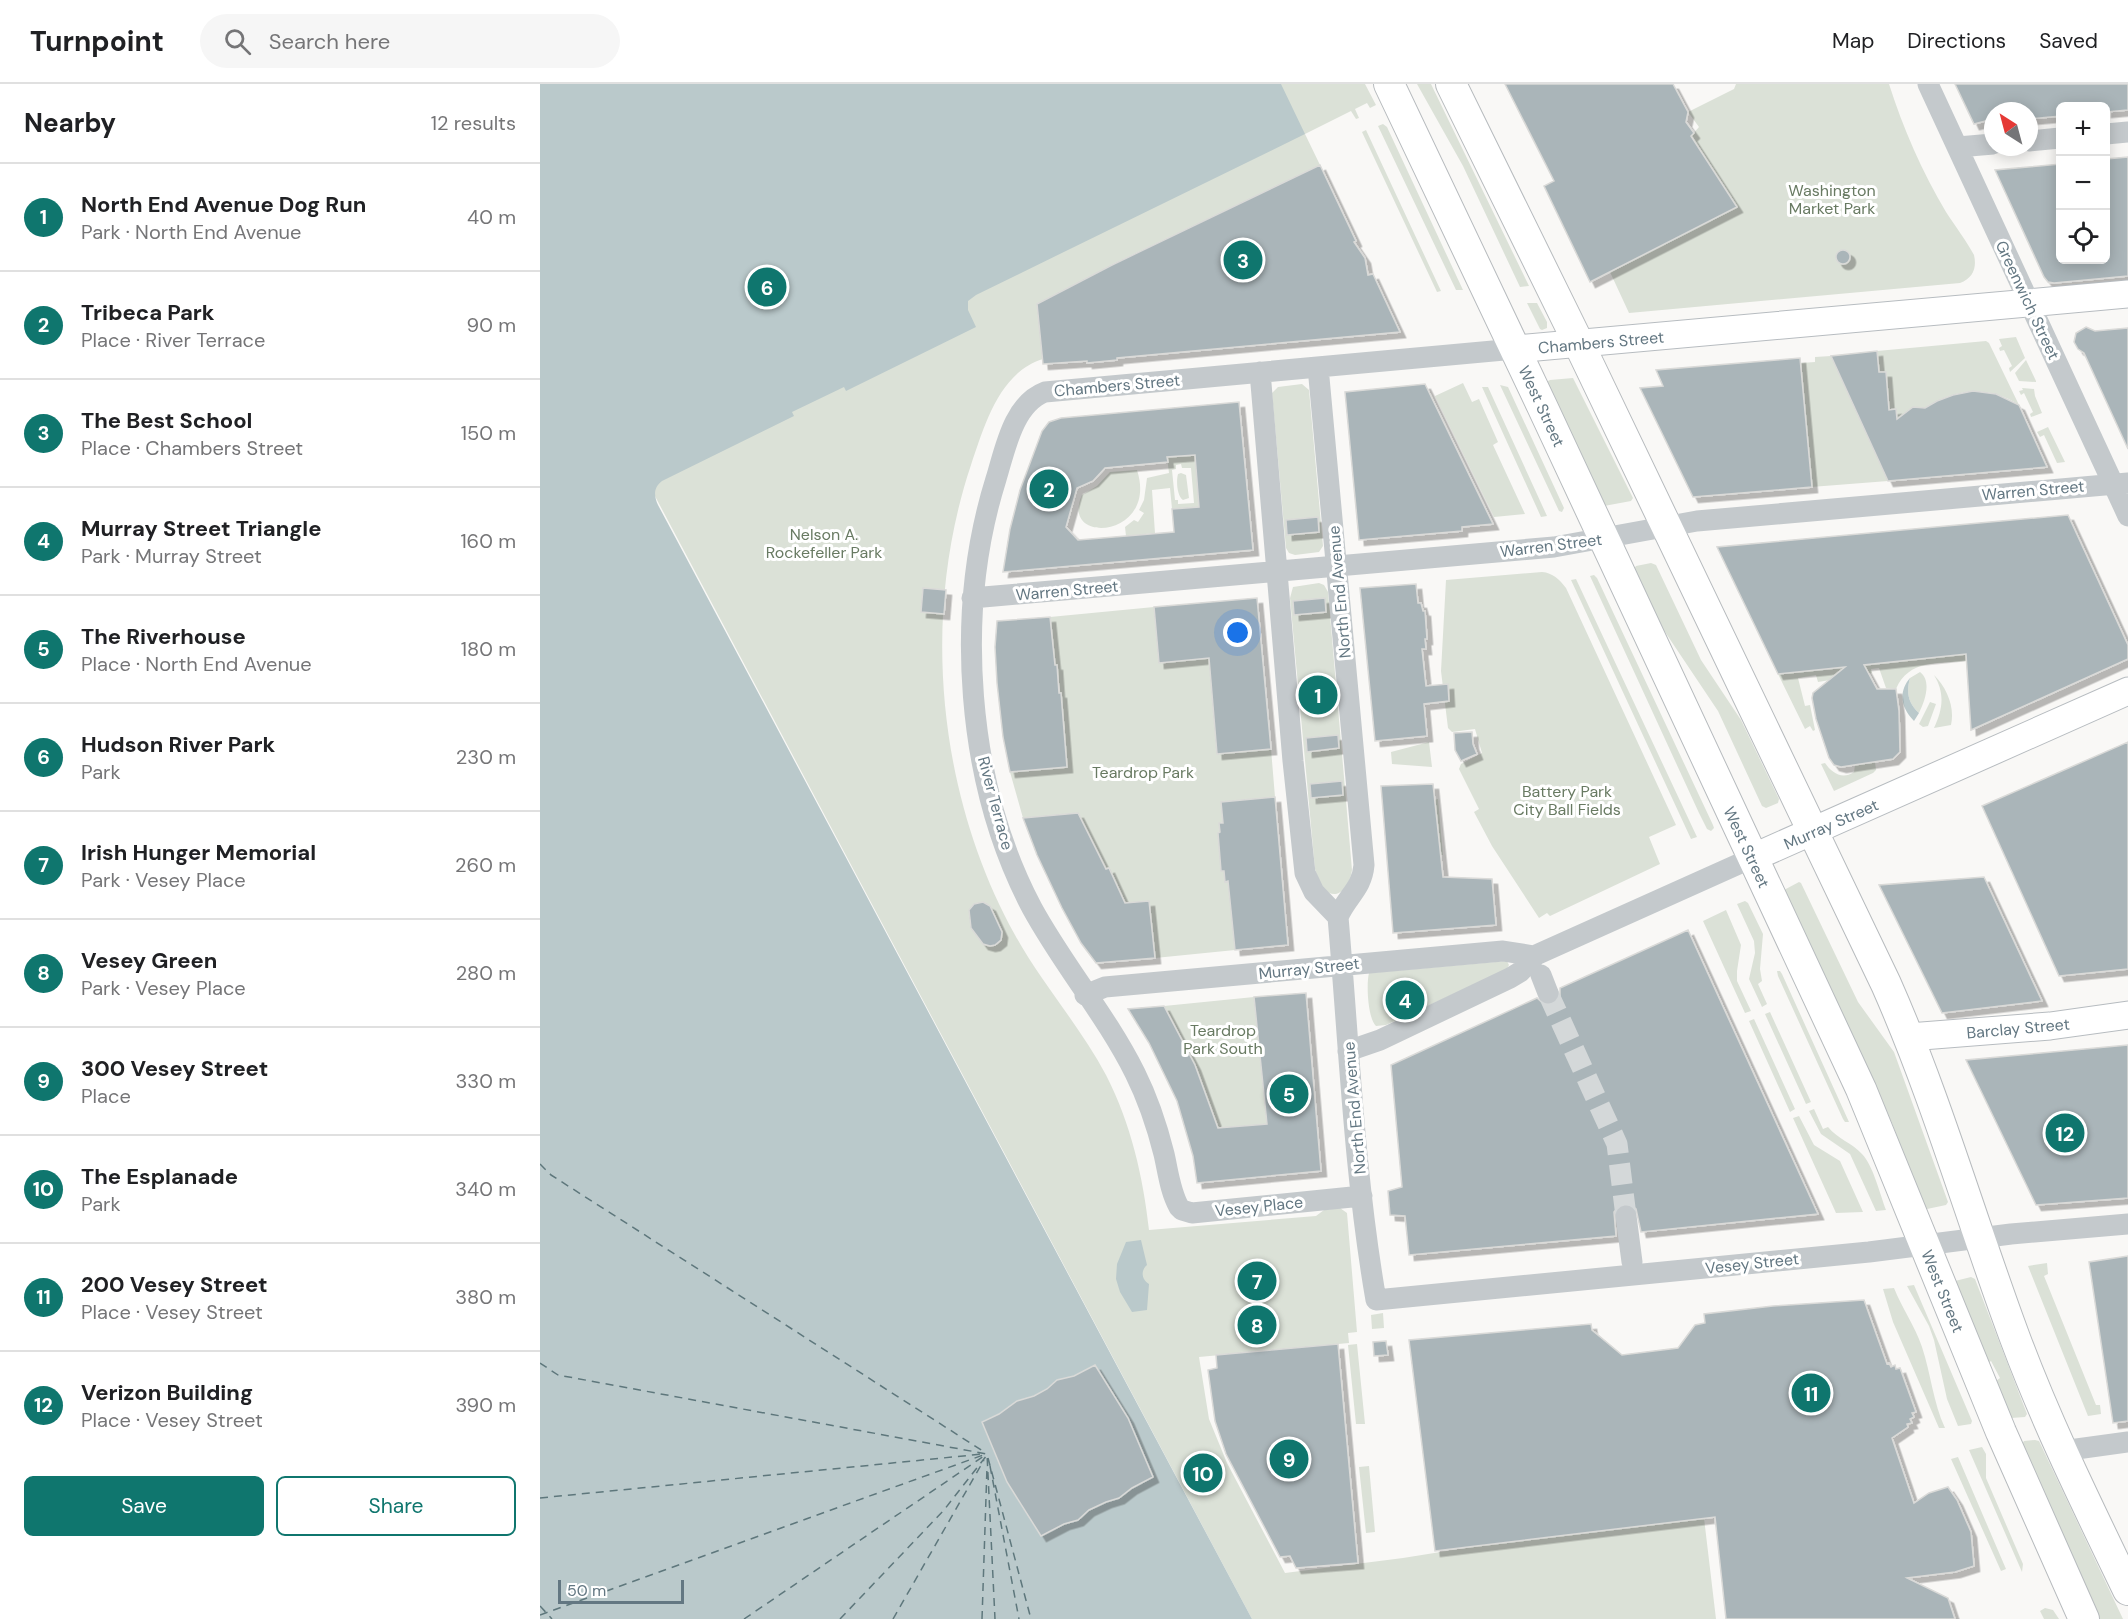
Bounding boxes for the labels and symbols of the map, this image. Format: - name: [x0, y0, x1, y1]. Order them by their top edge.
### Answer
- north arrow: [1984, 102, 2038, 156]
- park label: Washington Market Park: [1788, 180, 1876, 219]
- street label: Greenwich Street: [1991, 237, 2064, 363]
- pin: 3: [1224, 238, 1262, 282]
- pin: 6: [748, 264, 786, 310]
- street label: Chambers Street: [1537, 327, 1665, 358]
- street label: West Street: [1514, 362, 1570, 450]
- street label: Chambers Street: [1053, 370, 1181, 401]
- pin: 2: [1030, 466, 1068, 512]
- street label: Warren Street: [1981, 476, 2085, 505]
- park label: Nelson A. Rockefeller Park: [766, 524, 882, 563]
- street label: North End Avenue: [1323, 525, 1356, 659]
- street label: Warren Street: [1499, 529, 1603, 562]
- street label: Warren Street: [1015, 576, 1119, 605]
- your location: [1223, 618, 1252, 647]
- pin: 1: [1298, 672, 1338, 718]
- street label: River Terrace: [973, 754, 1018, 852]
- park label: Teardrop Park: [1092, 762, 1194, 783]
- park label: Battery Park City Ball Fields: [1513, 781, 1621, 820]
- street label: Murray Street: [1781, 794, 1882, 855]
- street label: West Street: [1719, 803, 1775, 891]
- street label: Murray Street: [1258, 953, 1361, 984]
- pin: 4: [1386, 978, 1424, 1022]
- street label: Barclay Street: [1965, 1014, 2071, 1043]
- park label: Teardrop Park South: [1183, 1020, 1263, 1059]
- street label: North End Avenue: [1338, 1041, 1371, 1175]
- pin: 5: [1270, 1072, 1308, 1116]
- pin: 12: [2046, 1110, 2084, 1156]
- street label: Vesey Place: [1214, 1191, 1304, 1222]
- street label: West Street: [1916, 1247, 1969, 1336]
- street label: Vesey Street: [1704, 1248, 1800, 1279]
- pin: 7: [1238, 1258, 1276, 1304]
- pin: 8: [1238, 1302, 1276, 1348]
- pin: 11: [1792, 1370, 1830, 1416]
- pin: 9: [1270, 1436, 1308, 1482]
- pin: 10: [1184, 1450, 1222, 1496]
- scale bar: [558, 1577, 684, 1604]

